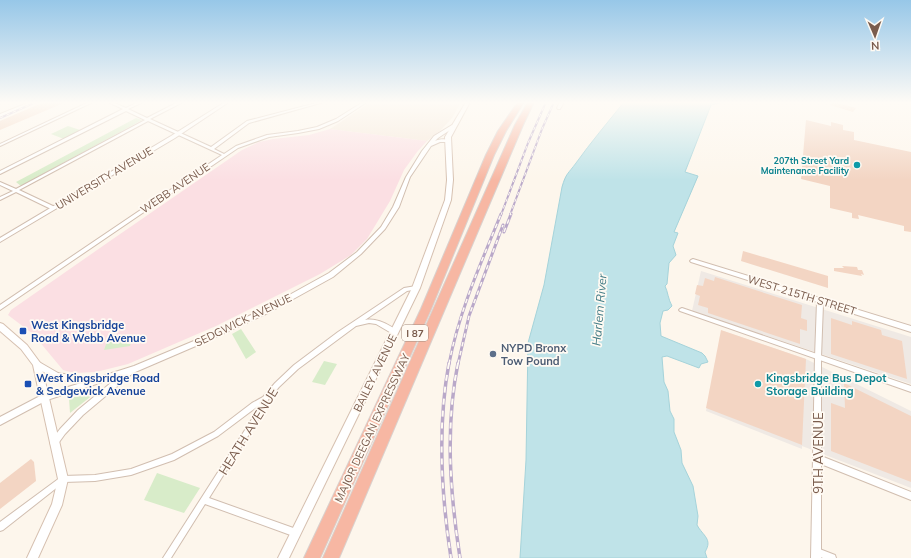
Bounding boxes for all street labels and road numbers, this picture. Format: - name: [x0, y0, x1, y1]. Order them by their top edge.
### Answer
- street label: UNIVERSITY AVENUE: [53, 143, 155, 213]
- street label: WEBB AVENUE: [138, 160, 212, 216]
- street label: WEST 215TH STREET: [746, 272, 858, 318]
- street label: SEDGWICK AVENUE: [192, 290, 294, 350]
- road number: I 87: [402, 325, 428, 341]
- street label: BAILEY AVENUE: [350, 332, 400, 414]
- street label: MAJOR DEEGAN EXPRESSWAY: [331, 351, 413, 505]
- street label: HEATH AVENUE: [215, 385, 281, 477]
- street label: 9TH AVENUE: [810, 412, 826, 494]

